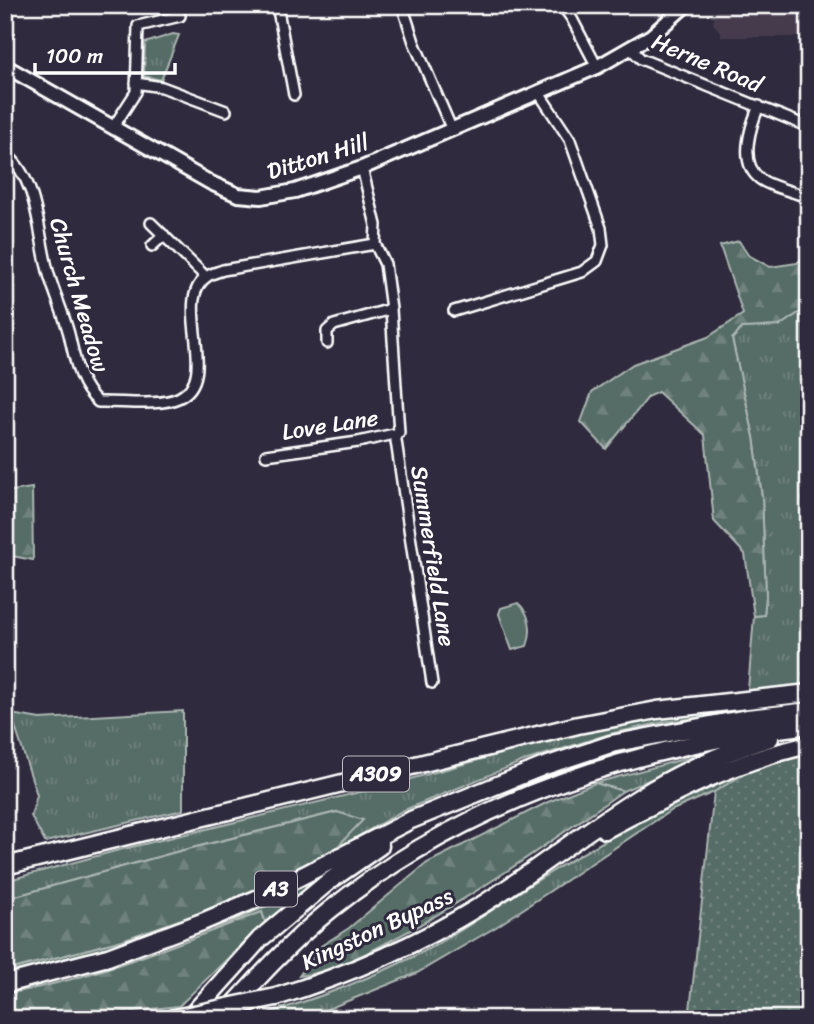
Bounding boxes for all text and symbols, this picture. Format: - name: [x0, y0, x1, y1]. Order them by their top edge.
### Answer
- street label: Herne Road: [645, 21, 770, 105]
- scale bar: [35, 32, 175, 76]
- text: 100 m: [46, 37, 103, 75]
- street label: Ditton Hill: [262, 122, 375, 192]
- street label: Church Meadow: [37, 213, 121, 377]
- street label: Love Lane: [279, 397, 381, 453]
- street label: Summerfield Lane: [398, 463, 468, 650]
- road number: A309: [343, 756, 409, 792]
- road number: A3: [255, 872, 297, 906]
- street label: Kingston Bypass: [294, 876, 460, 982]

